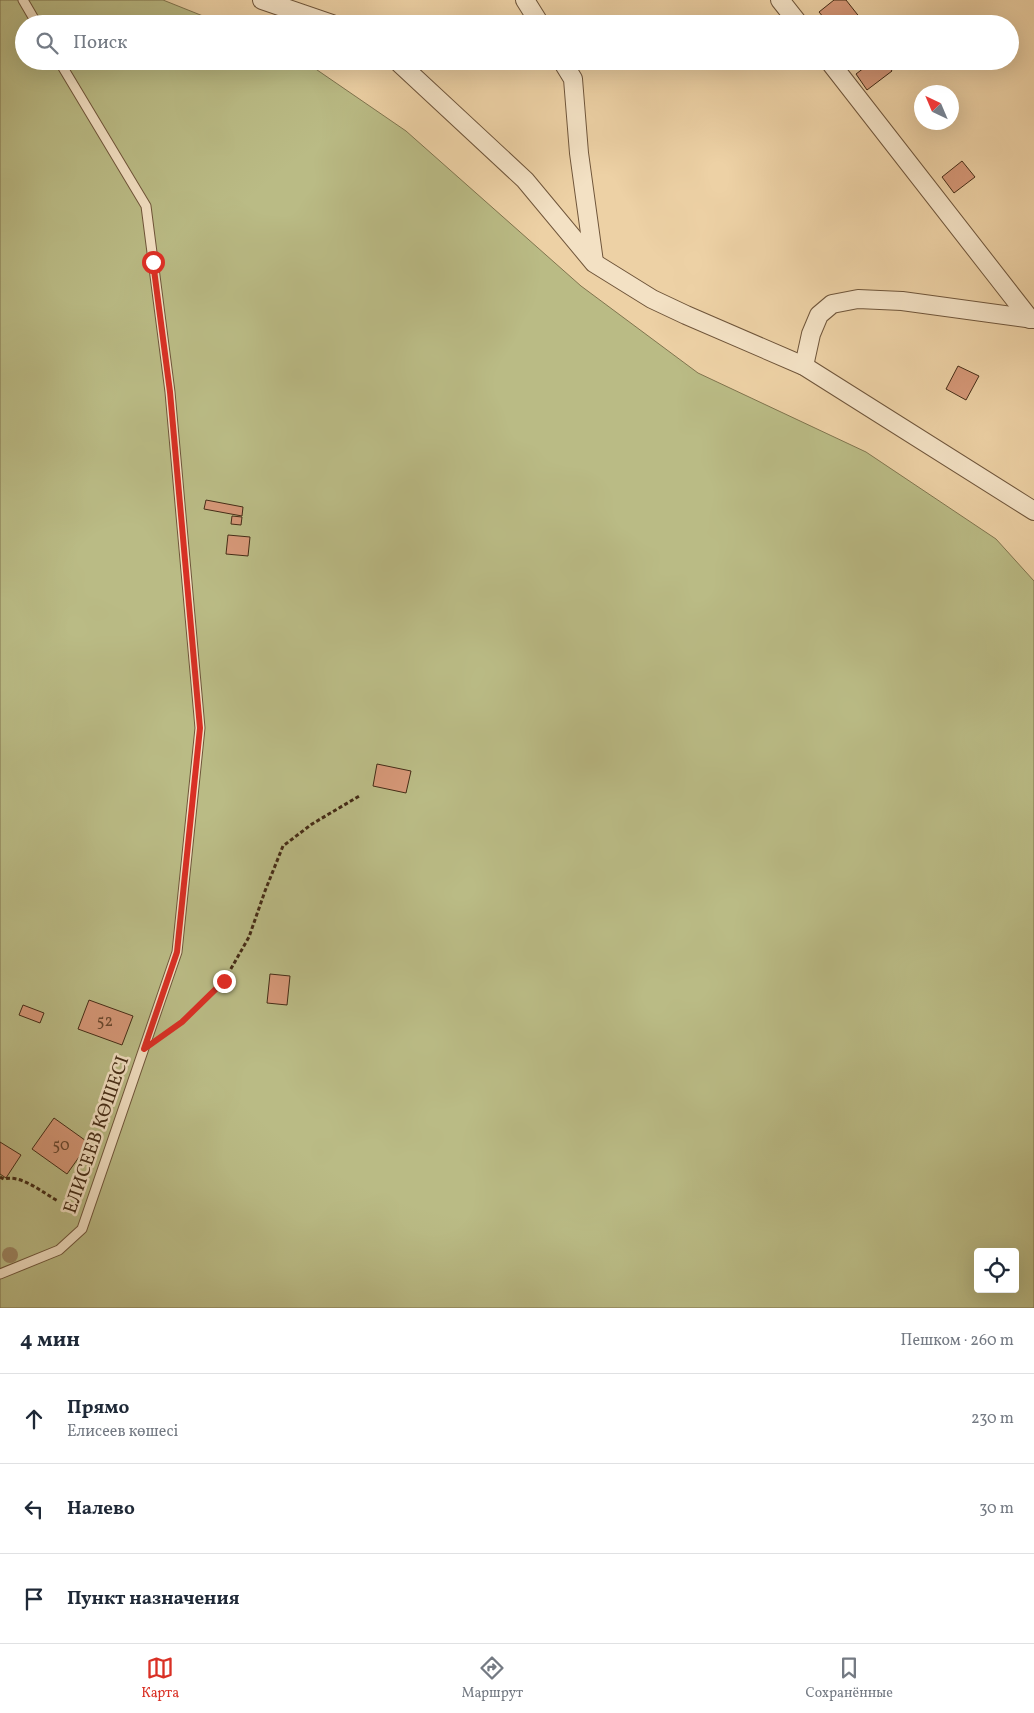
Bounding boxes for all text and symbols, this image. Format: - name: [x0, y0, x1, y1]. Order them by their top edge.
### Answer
- search box: [15, 15, 1019, 70]
- icon: search: [33, 29, 61, 57]
- text: Поиск: [73, 30, 127, 56]
- north arrow: [914, 85, 959, 130]
- route start: [142, 251, 165, 274]
- route end: [213, 970, 236, 993]
- house number: 52: [97, 1011, 113, 1033]
- street label: ЕЛИСЕЕВ КӨШЕСІ: [58, 1053, 136, 1217]
- house number: 50: [53, 1135, 70, 1157]
- map controls: [974, 1248, 1019, 1293]
- button: locate: [974, 1248, 1019, 1293]
- text: 4 мин: [20, 1326, 80, 1355]
- text: Пешком · 260 m: [901, 1330, 1014, 1352]
- text: Прямо: [67, 1395, 129, 1421]
- icon: ahead: [20, 1405, 48, 1433]
- text: 230 m: [971, 1408, 1014, 1430]
- text: Елисеев көшесі: [67, 1421, 178, 1443]
- icon: left: [20, 1495, 48, 1523]
- text: Налево: [67, 1496, 135, 1522]
- text: 30 m: [979, 1498, 1014, 1520]
- icon: arrive: [20, 1585, 48, 1613]
- text: Пункт назначения: [67, 1586, 240, 1612]
- tab: Карта: [141, 1654, 179, 1703]
- tab: Маршрут: [461, 1654, 523, 1703]
- tab: Сохранённые: [805, 1654, 893, 1703]

